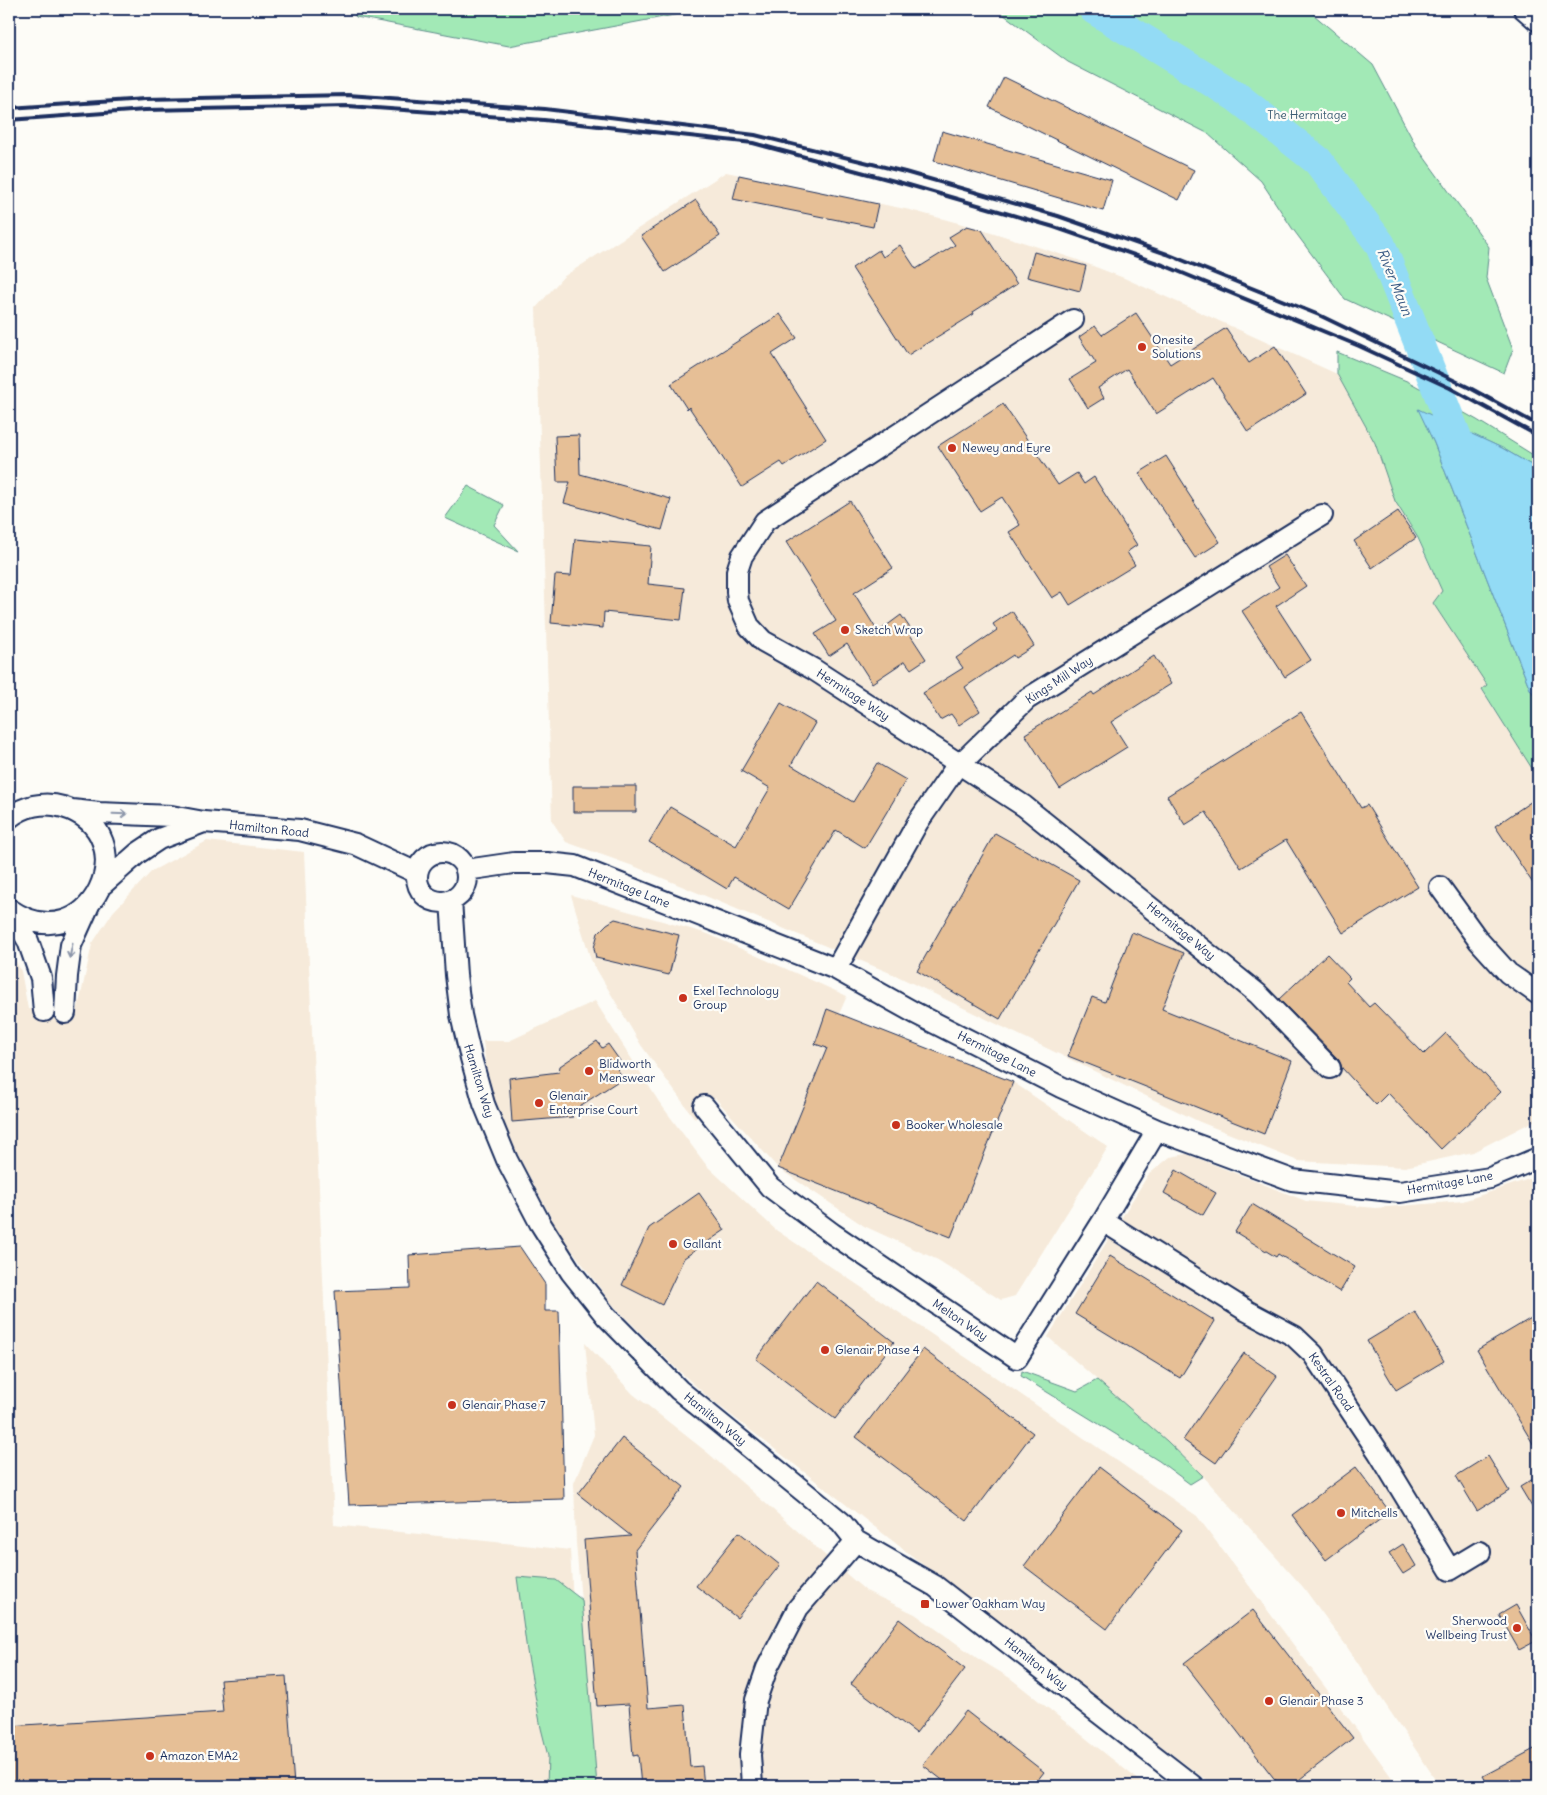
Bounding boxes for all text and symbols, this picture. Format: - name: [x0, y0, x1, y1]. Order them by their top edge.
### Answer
- park label: The Hermitage: [1267, 107, 1347, 122]
- water label: River Maun: [1373, 246, 1417, 319]
- place label: Onesite Solutions: [1152, 332, 1201, 361]
- marker: Onesite Solutions: [1136, 341, 1148, 353]
- place label: Newey and Eyre: [962, 440, 1051, 455]
- marker: Newey and Eyre: [946, 442, 958, 454]
- place label: Sketch Wrap: [855, 622, 923, 637]
- marker: Sketch Wrap: [839, 624, 851, 636]
- street label: Kings Mill Way: [1022, 652, 1095, 707]
- street label: Hermitage Way: [814, 665, 893, 724]
- one-way arrow: [112, 809, 128, 818]
- street label: Hamilton Road: [228, 817, 310, 840]
- street label: Hermitage Lane: [586, 864, 672, 911]
- street label: Hermitage Way: [1144, 898, 1219, 963]
- one-way arrow: [66, 942, 75, 958]
- place label: Exel Technology Group: [693, 983, 779, 1012]
- marker: Exel Technology Group: [677, 992, 689, 1004]
- street label: Hermitage Lane: [955, 1027, 1039, 1080]
- street label: Hamilton Way: [461, 1042, 498, 1119]
- place label: Blidworth Menswear: [599, 1056, 655, 1085]
- marker: Blidworth Menswear: [583, 1065, 595, 1077]
- place label: Glenair Enterprise Court: [549, 1088, 638, 1117]
- marker: Glenair Enterprise Court: [533, 1097, 545, 1109]
- place label: Booker Wholesale: [906, 1117, 1003, 1132]
- marker: Booker Wholesale: [890, 1119, 902, 1131]
- street label: Hermitage Lane: [1406, 1168, 1494, 1197]
- place label: Gallant: [683, 1236, 722, 1251]
- marker: Gallant: [667, 1238, 679, 1250]
- street label: Melton Way: [930, 1296, 991, 1344]
- place label: Glenair Phase 4: [835, 1342, 920, 1357]
- marker: Glenair Phase 4: [819, 1344, 831, 1356]
- street label: Kestral Road: [1306, 1349, 1357, 1414]
- street label: Hamilton Way: [681, 1389, 750, 1448]
- place label: Glenair Phase 7: [462, 1397, 546, 1412]
- marker: Glenair Phase 7: [446, 1399, 458, 1411]
- place label: Mitchells: [1351, 1505, 1398, 1520]
- marker: Mitchells: [1335, 1507, 1347, 1519]
- place label: Lower Oakham Way: [935, 1596, 1045, 1611]
- marker: Lower Oakham Way: [919, 1598, 931, 1610]
- place label: Sherwood Wellbeing Trust: [1426, 1613, 1507, 1642]
- marker: Sherwood Wellbeing Trust: [1511, 1622, 1523, 1634]
- street label: Hamilton Way: [1002, 1634, 1071, 1693]
- place label: Glenair Phase 3: [1279, 1693, 1364, 1708]
- marker: Glenair Phase 3: [1263, 1695, 1275, 1707]
- place label: Amazon EMA2: [160, 1748, 239, 1763]
- marker: Amazon EMA2: [144, 1750, 156, 1762]

